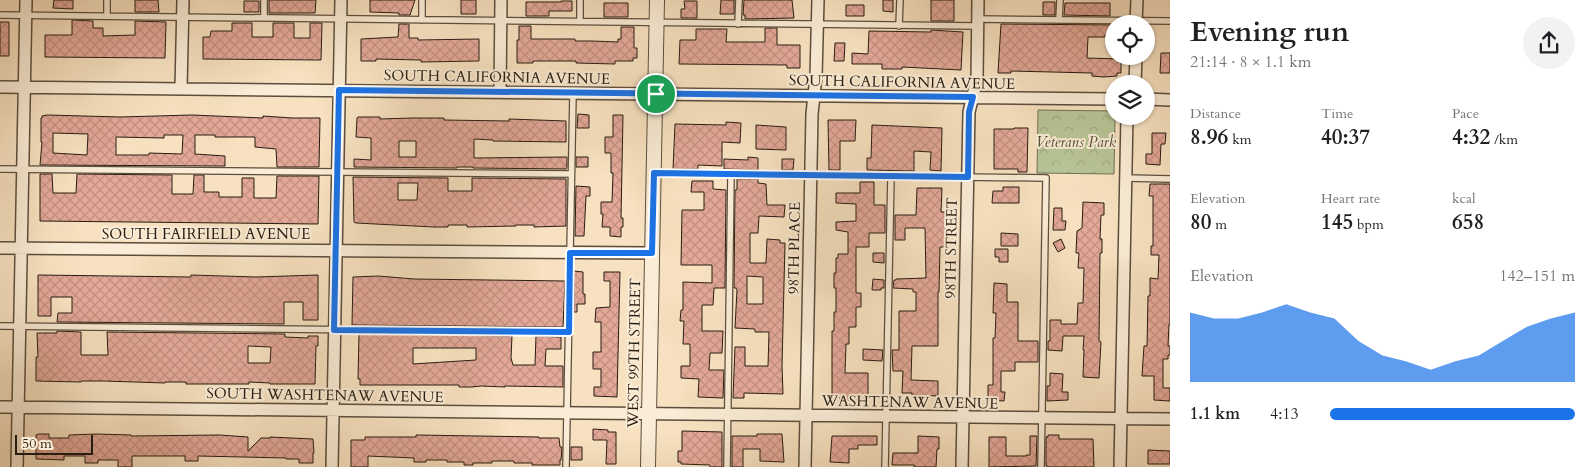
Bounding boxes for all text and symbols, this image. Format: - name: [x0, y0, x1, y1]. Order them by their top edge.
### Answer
- text: Evening run: [1190, 13, 1349, 51]
- map controls: [1105, 15, 1155, 125]
- button: locate: [1105, 15, 1155, 65]
- button: share: [1523, 17, 1575, 69]
- text: 21:14 · 8 × 1.1 km: [1190, 51, 1311, 73]
- street label: SOUTH CALIFORNIA AVENUE: [384, 65, 610, 89]
- street label: SOUTH CALIFORNIA AVENUE: [789, 70, 1015, 94]
- pin: [635, 73, 677, 115]
- button: layers: [1105, 75, 1155, 125]
- icon: arrive: [642, 80, 670, 108]
- text: Distance: [1190, 104, 1241, 123]
- text: Time: [1321, 104, 1353, 123]
- text: Pace: [1452, 104, 1479, 123]
- text: 8.96: [1190, 123, 1228, 152]
- text: 40:37: [1321, 123, 1370, 152]
- text: 4:32: [1452, 123, 1490, 152]
- text: km: [1228, 130, 1251, 149]
- text: /km: [1490, 130, 1518, 149]
- park label: Veterans Park: [1036, 132, 1117, 152]
- text: Elevation: [1190, 189, 1246, 208]
- text: Heart rate: [1321, 189, 1380, 208]
- text: kcal: [1452, 189, 1476, 208]
- street label: 98TH STREET: [940, 197, 962, 299]
- street label: 98TH PLACE: [783, 202, 805, 294]
- text: 80: [1190, 208, 1212, 237]
- text: 145: [1321, 208, 1353, 237]
- text: 658: [1452, 208, 1484, 237]
- text: m: [1212, 215, 1227, 234]
- text: bpm: [1353, 215, 1384, 234]
- street label: SOUTH FAIRFIELD AVENUE: [102, 224, 310, 244]
- text: Elevation: [1190, 265, 1254, 287]
- text: 142–151 m: [1499, 265, 1575, 287]
- street label: WEST 99TH STREET: [623, 278, 645, 429]
- street label: SOUTH WASHTENAW AVENUE: [206, 383, 444, 407]
- street label: WASHTENAW AVENUE: [820, 390, 999, 414]
- text: 1.1 km: [1190, 403, 1240, 425]
- text: 4:13: [1270, 403, 1299, 425]
- scale bar: [15, 432, 92, 455]
- text: 50 m: [22, 434, 52, 453]

